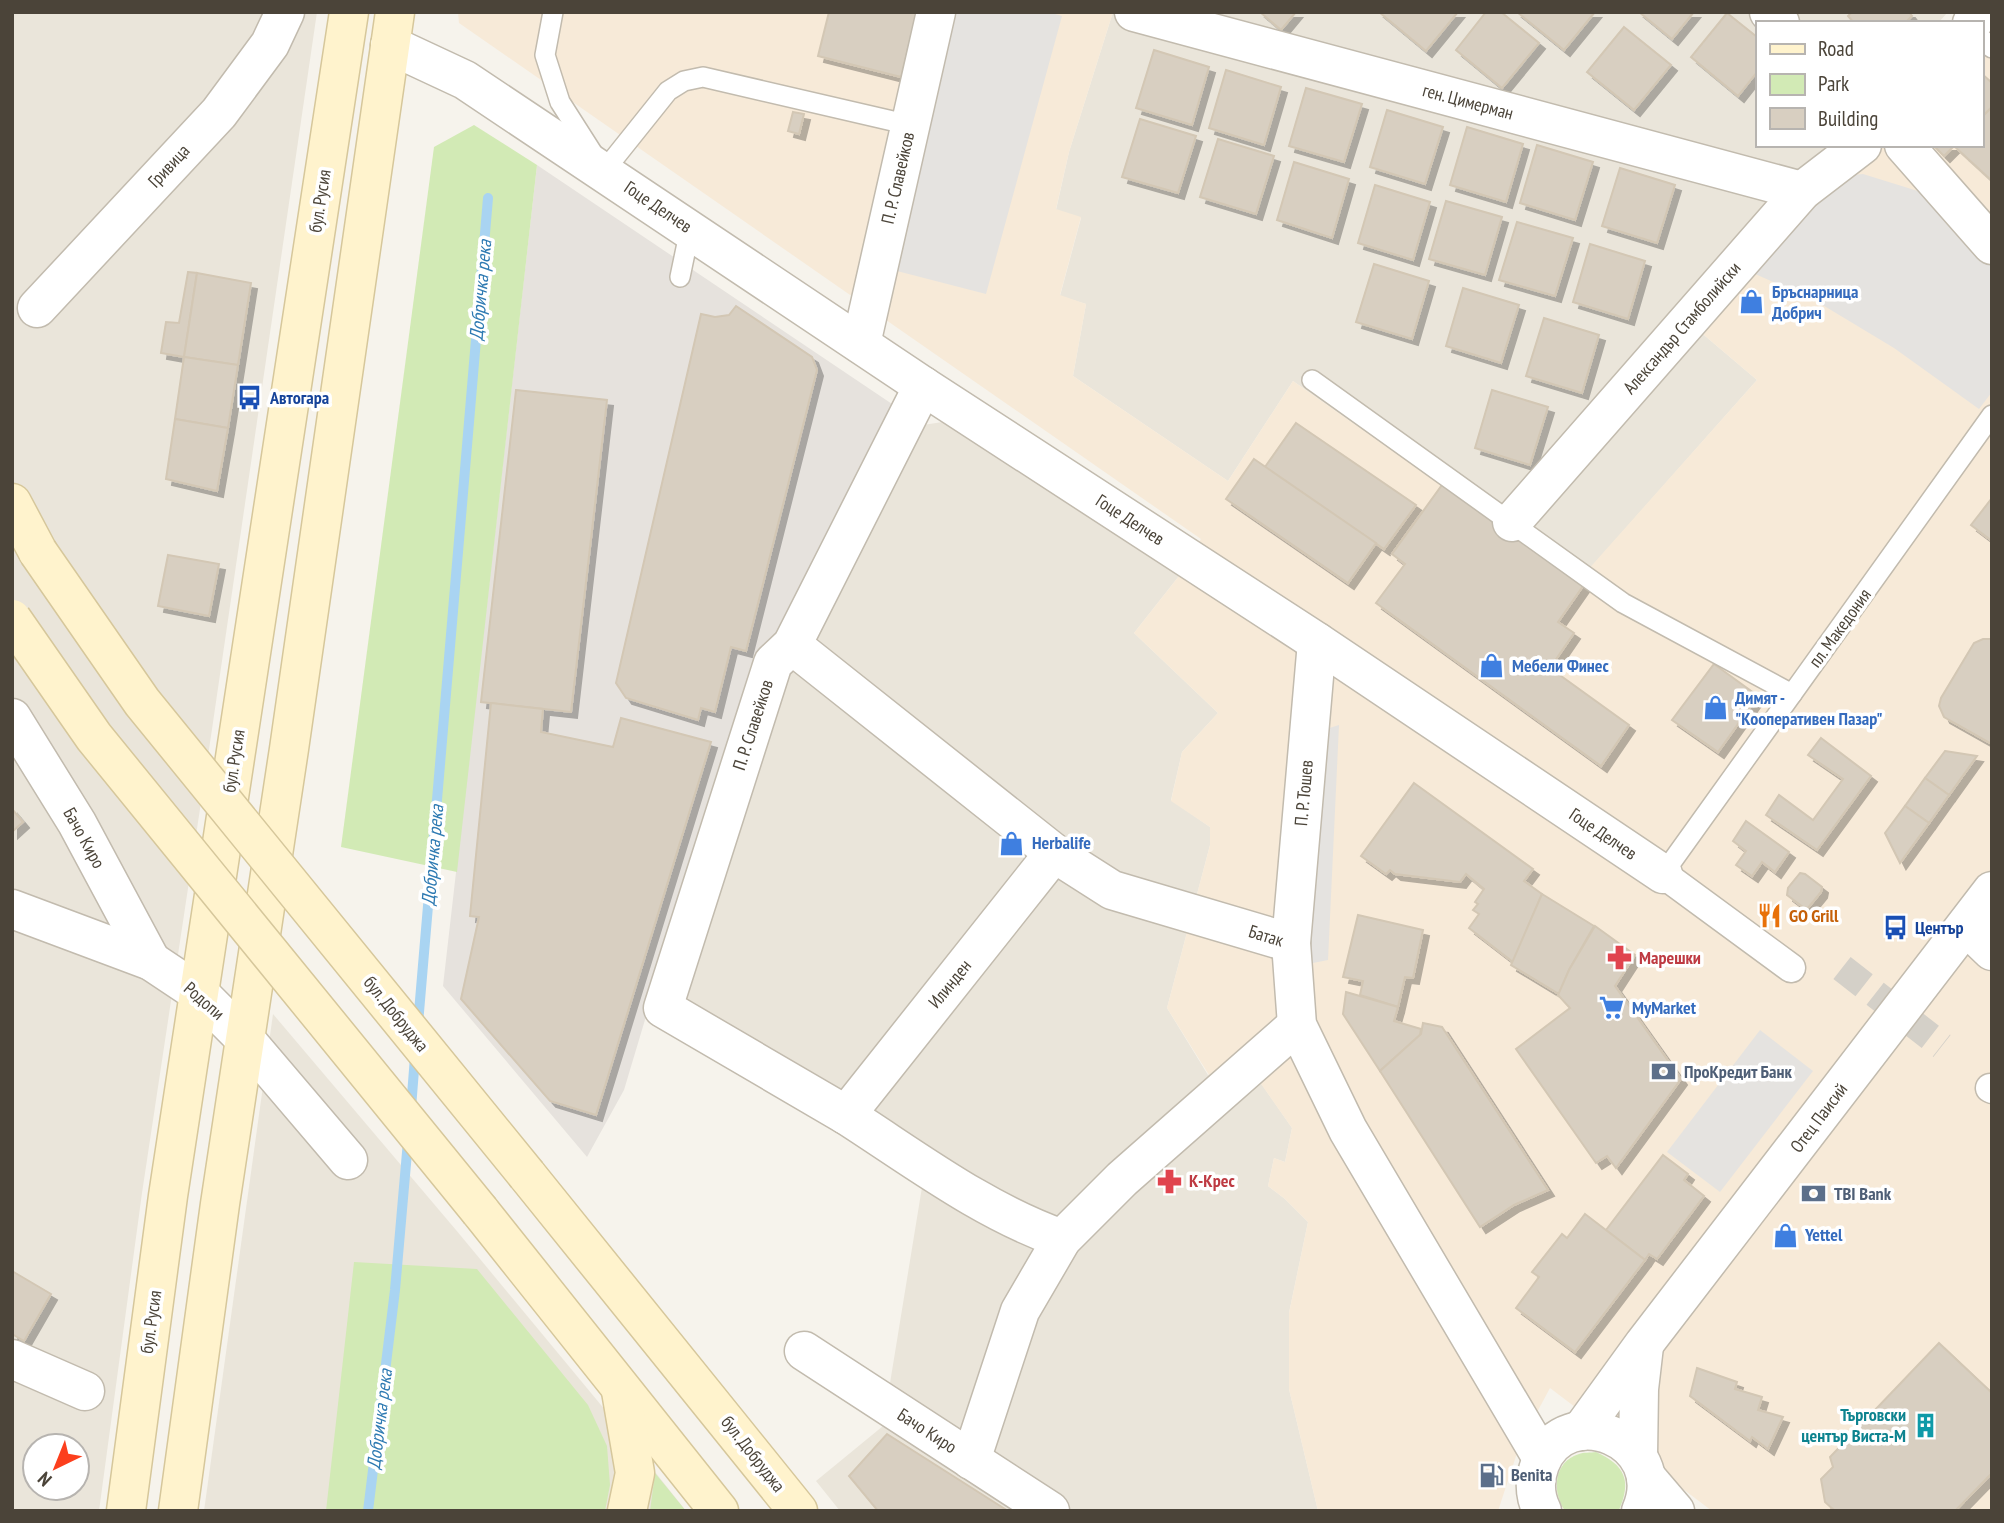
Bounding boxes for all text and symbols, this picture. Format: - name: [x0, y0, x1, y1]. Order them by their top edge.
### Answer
- legend: [1756, 21, 1983, 147]
- text: Road: [1818, 35, 1854, 62]
- text: Park: [1818, 70, 1849, 97]
- street label: ген. Цимерман: [1420, 78, 1516, 125]
- text: Building: [1818, 105, 1878, 132]
- street label: П. Р. Славейков: [876, 130, 919, 226]
- street label: Гривица: [143, 139, 194, 192]
- street label: бул. Русия: [303, 168, 336, 234]
- street label: Гоце Делчев: [620, 175, 697, 238]
- water label: Добричка река: [464, 237, 496, 342]
- street label: Александър Стамболийски: [1618, 257, 1745, 399]
- place label: Бръснарница Добрич: [1772, 280, 1858, 324]
- shop icon: Бръснарница Добрич: [1738, 288, 1766, 316]
- bus stop icon: Aвтогара: [236, 384, 264, 412]
- place label: Aвтогара: [269, 386, 329, 409]
- street label: Гоце Делчев: [1092, 489, 1169, 550]
- street label: пл. Македония: [1803, 584, 1876, 672]
- shop icon: Мебели Финес: [1478, 652, 1506, 680]
- place label: Мебели Финес: [1512, 654, 1609, 677]
- street label: П. Р. Славейков: [727, 677, 778, 773]
- place label: Димят - "Кооперативен Пазар": [1735, 686, 1882, 730]
- shop icon: Димят - "Кооперативен Пазар": [1701, 694, 1729, 722]
- street label: бул. Русия: [217, 728, 250, 794]
- street label: П. Р. Тошев: [1289, 759, 1318, 827]
- water label: Добричка река: [416, 802, 448, 907]
- street label: Гоце Делчев: [1565, 802, 1642, 865]
- street label: Бачо Киро: [58, 803, 111, 873]
- shop icon: Herbalife: [998, 829, 1026, 857]
- place label: Herbalife: [1032, 831, 1091, 854]
- restaurant icon: GO Grill: [1755, 902, 1783, 930]
- place label: GO Grill: [1789, 904, 1839, 927]
- bus stop icon: Център: [1881, 914, 1909, 942]
- place label: Център: [1915, 916, 1964, 939]
- street label: Батак: [1246, 919, 1286, 952]
- pharmacy icon: Марешки: [1605, 944, 1633, 972]
- place label: Марешки: [1639, 946, 1701, 969]
- street label: Илинден: [923, 955, 976, 1013]
- street label: бул. Добруджа: [359, 971, 434, 1056]
- street label: Родопи: [179, 977, 229, 1025]
- supermarket icon: MyMarket: [1598, 994, 1626, 1022]
- place label: MyMarket: [1632, 996, 1697, 1019]
- bank icon: ПроКредит Банк: [1650, 1058, 1678, 1086]
- place label: ПроКредит Банк: [1684, 1060, 1793, 1083]
- street label: Отец Паисий: [1785, 1078, 1852, 1157]
- pharmacy icon: К-Крес: [1155, 1167, 1183, 1195]
- place label: К-Крес: [1189, 1169, 1235, 1192]
- bank icon: TBI Bank: [1800, 1180, 1828, 1208]
- place label: TBI Bank: [1834, 1182, 1892, 1205]
- shop icon: Yettel: [1771, 1221, 1799, 1249]
- place label: Yettel: [1804, 1223, 1843, 1246]
- street label: бул. Русия: [135, 1289, 166, 1355]
- water label: Добричка река: [361, 1366, 397, 1471]
- street label: Бачо Киро: [893, 1403, 962, 1458]
- place label: Търговски център Виста-М: [1801, 1403, 1906, 1447]
- street label: бул. Добруджа: [716, 1411, 790, 1497]
- building icon: Търговски център Виста-М: [1912, 1411, 1940, 1439]
- north arrow: [21, 1432, 91, 1502]
- fuel station icon: Benita: [1477, 1461, 1505, 1489]
- place label: Benita: [1511, 1463, 1552, 1486]
- text: N: [32, 1467, 56, 1492]

